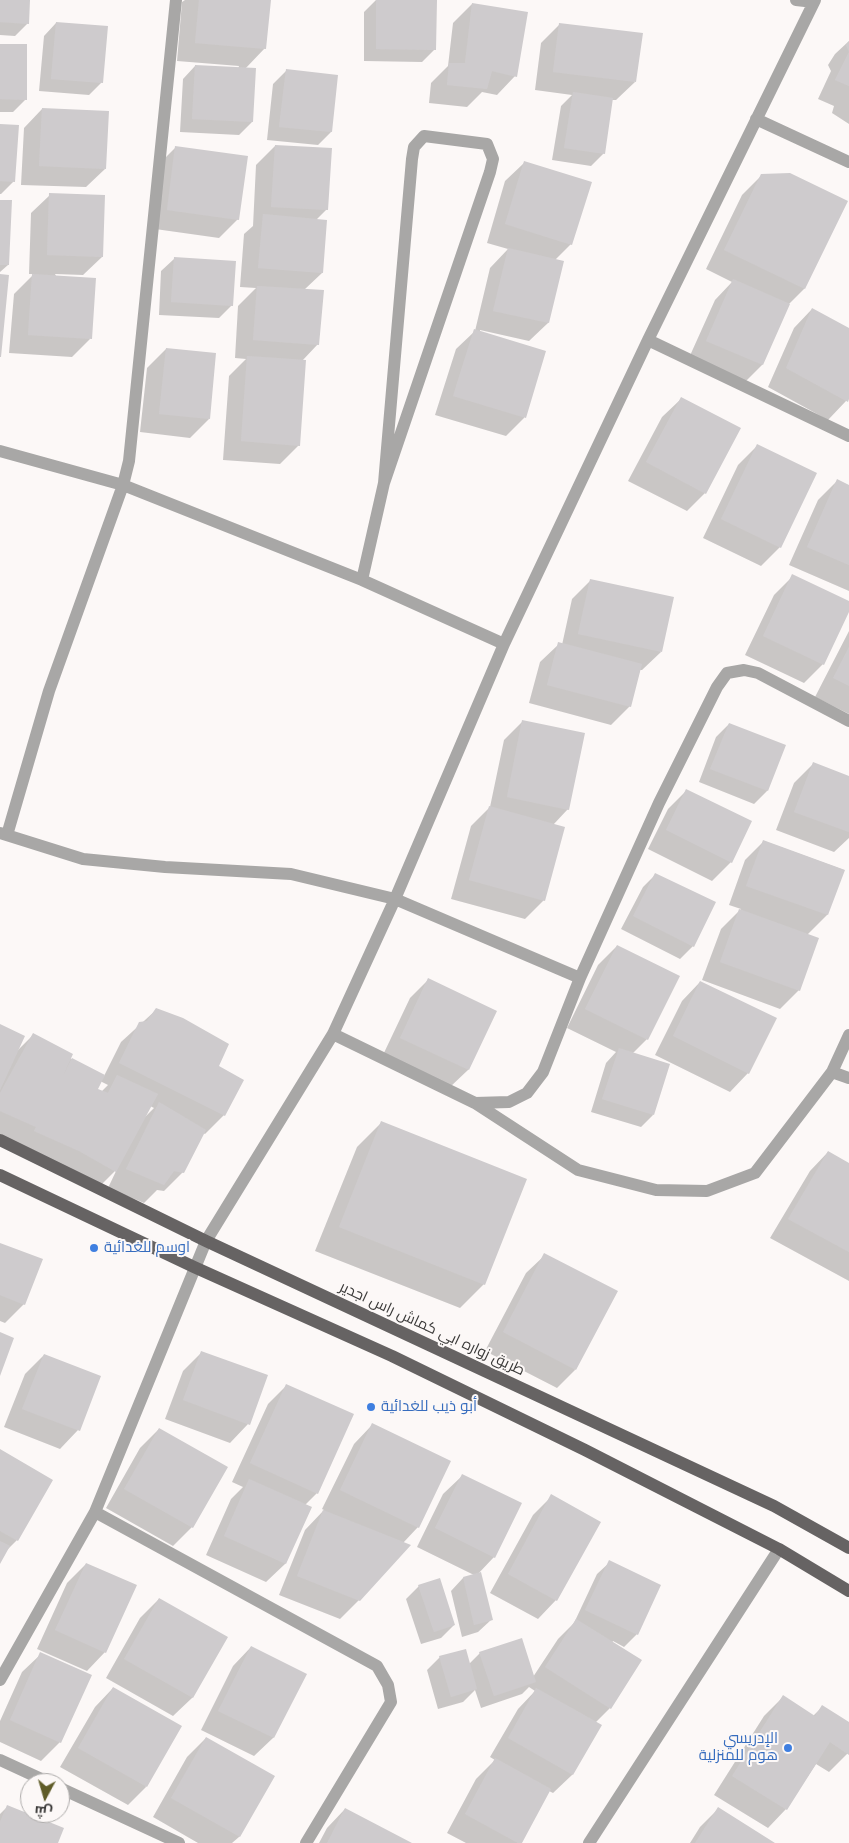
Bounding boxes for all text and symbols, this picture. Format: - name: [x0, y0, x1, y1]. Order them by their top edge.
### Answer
- place label: اوسم للغدائية: [104, 1239, 190, 1257]
- marker: اوسم للغدائية: [88, 1242, 100, 1254]
- street label: طريق زواره ابي كماش راس اجدير: [336, 1278, 528, 1380]
- place label: أبو ذيب للغدائية: [381, 1398, 477, 1416]
- marker: أبو ذيب للغدائية: [365, 1401, 377, 1413]
- place label: الإدريسي هوم للمنزلية: [699, 1730, 778, 1765]
- marker: الإدريسي هوم للمنزلية: [782, 1742, 794, 1754]
- north arrow: [20, 1773, 70, 1823]
- text: ش: [34, 1803, 53, 1821]

